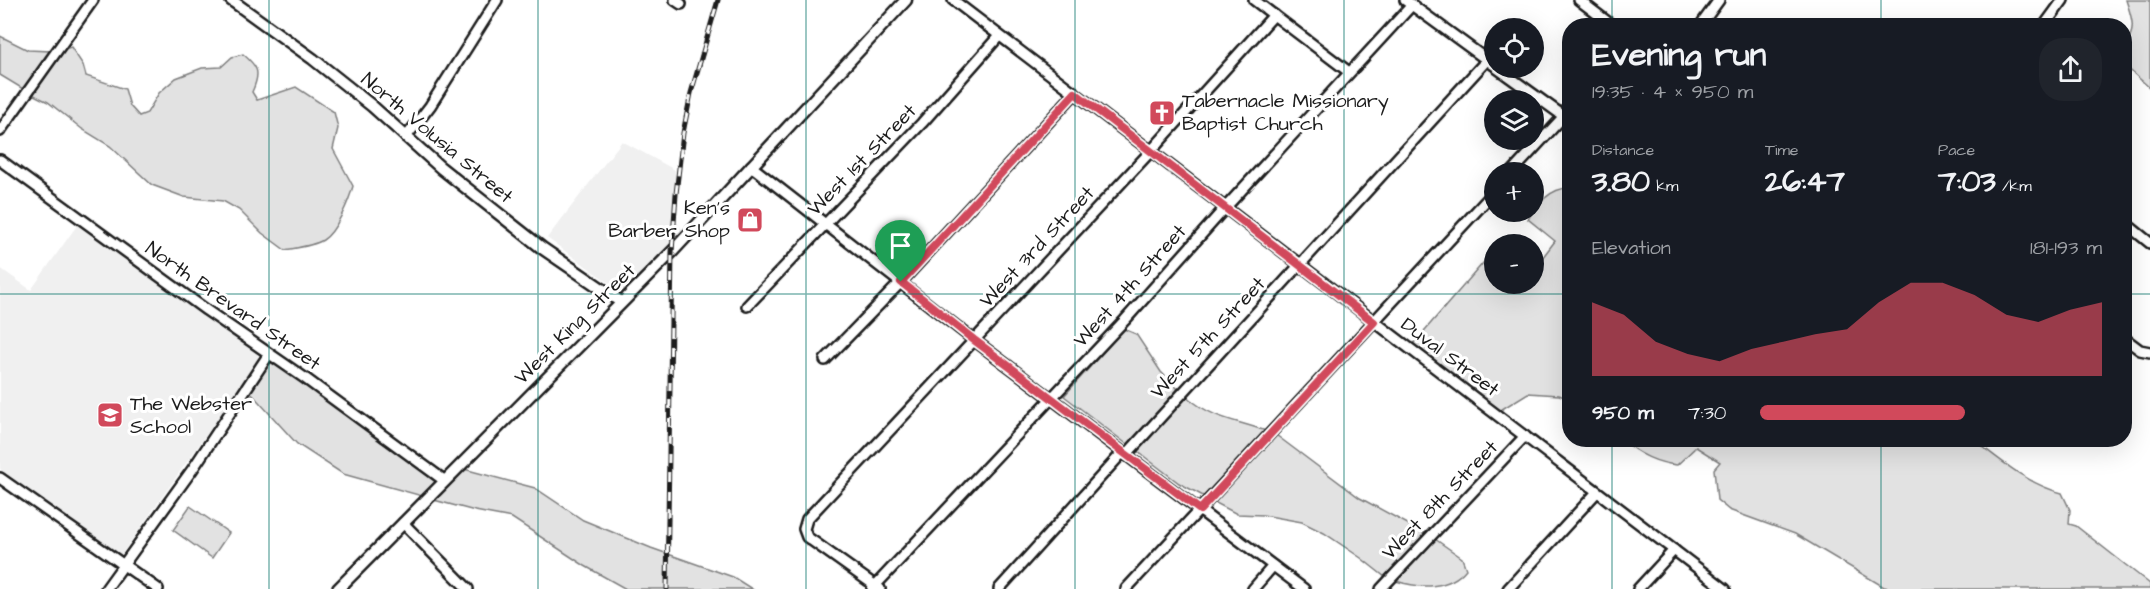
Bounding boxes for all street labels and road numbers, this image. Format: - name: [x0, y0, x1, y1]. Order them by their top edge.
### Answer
- street label: North Volusia Street: [355, 66, 519, 210]
- street label: West 1st Street: [801, 98, 923, 222]
- street label: West 3rd Street: [973, 180, 1101, 314]
- street label: West 4th Street: [1067, 218, 1193, 354]
- street label: North Brevard Street: [140, 235, 326, 377]
- street label: West King Street: [508, 257, 643, 392]
- street label: West 5th Street: [1144, 271, 1272, 405]
- street label: Duval Street: [1395, 311, 1505, 403]
- street label: West 8th Street: [1376, 434, 1504, 566]

